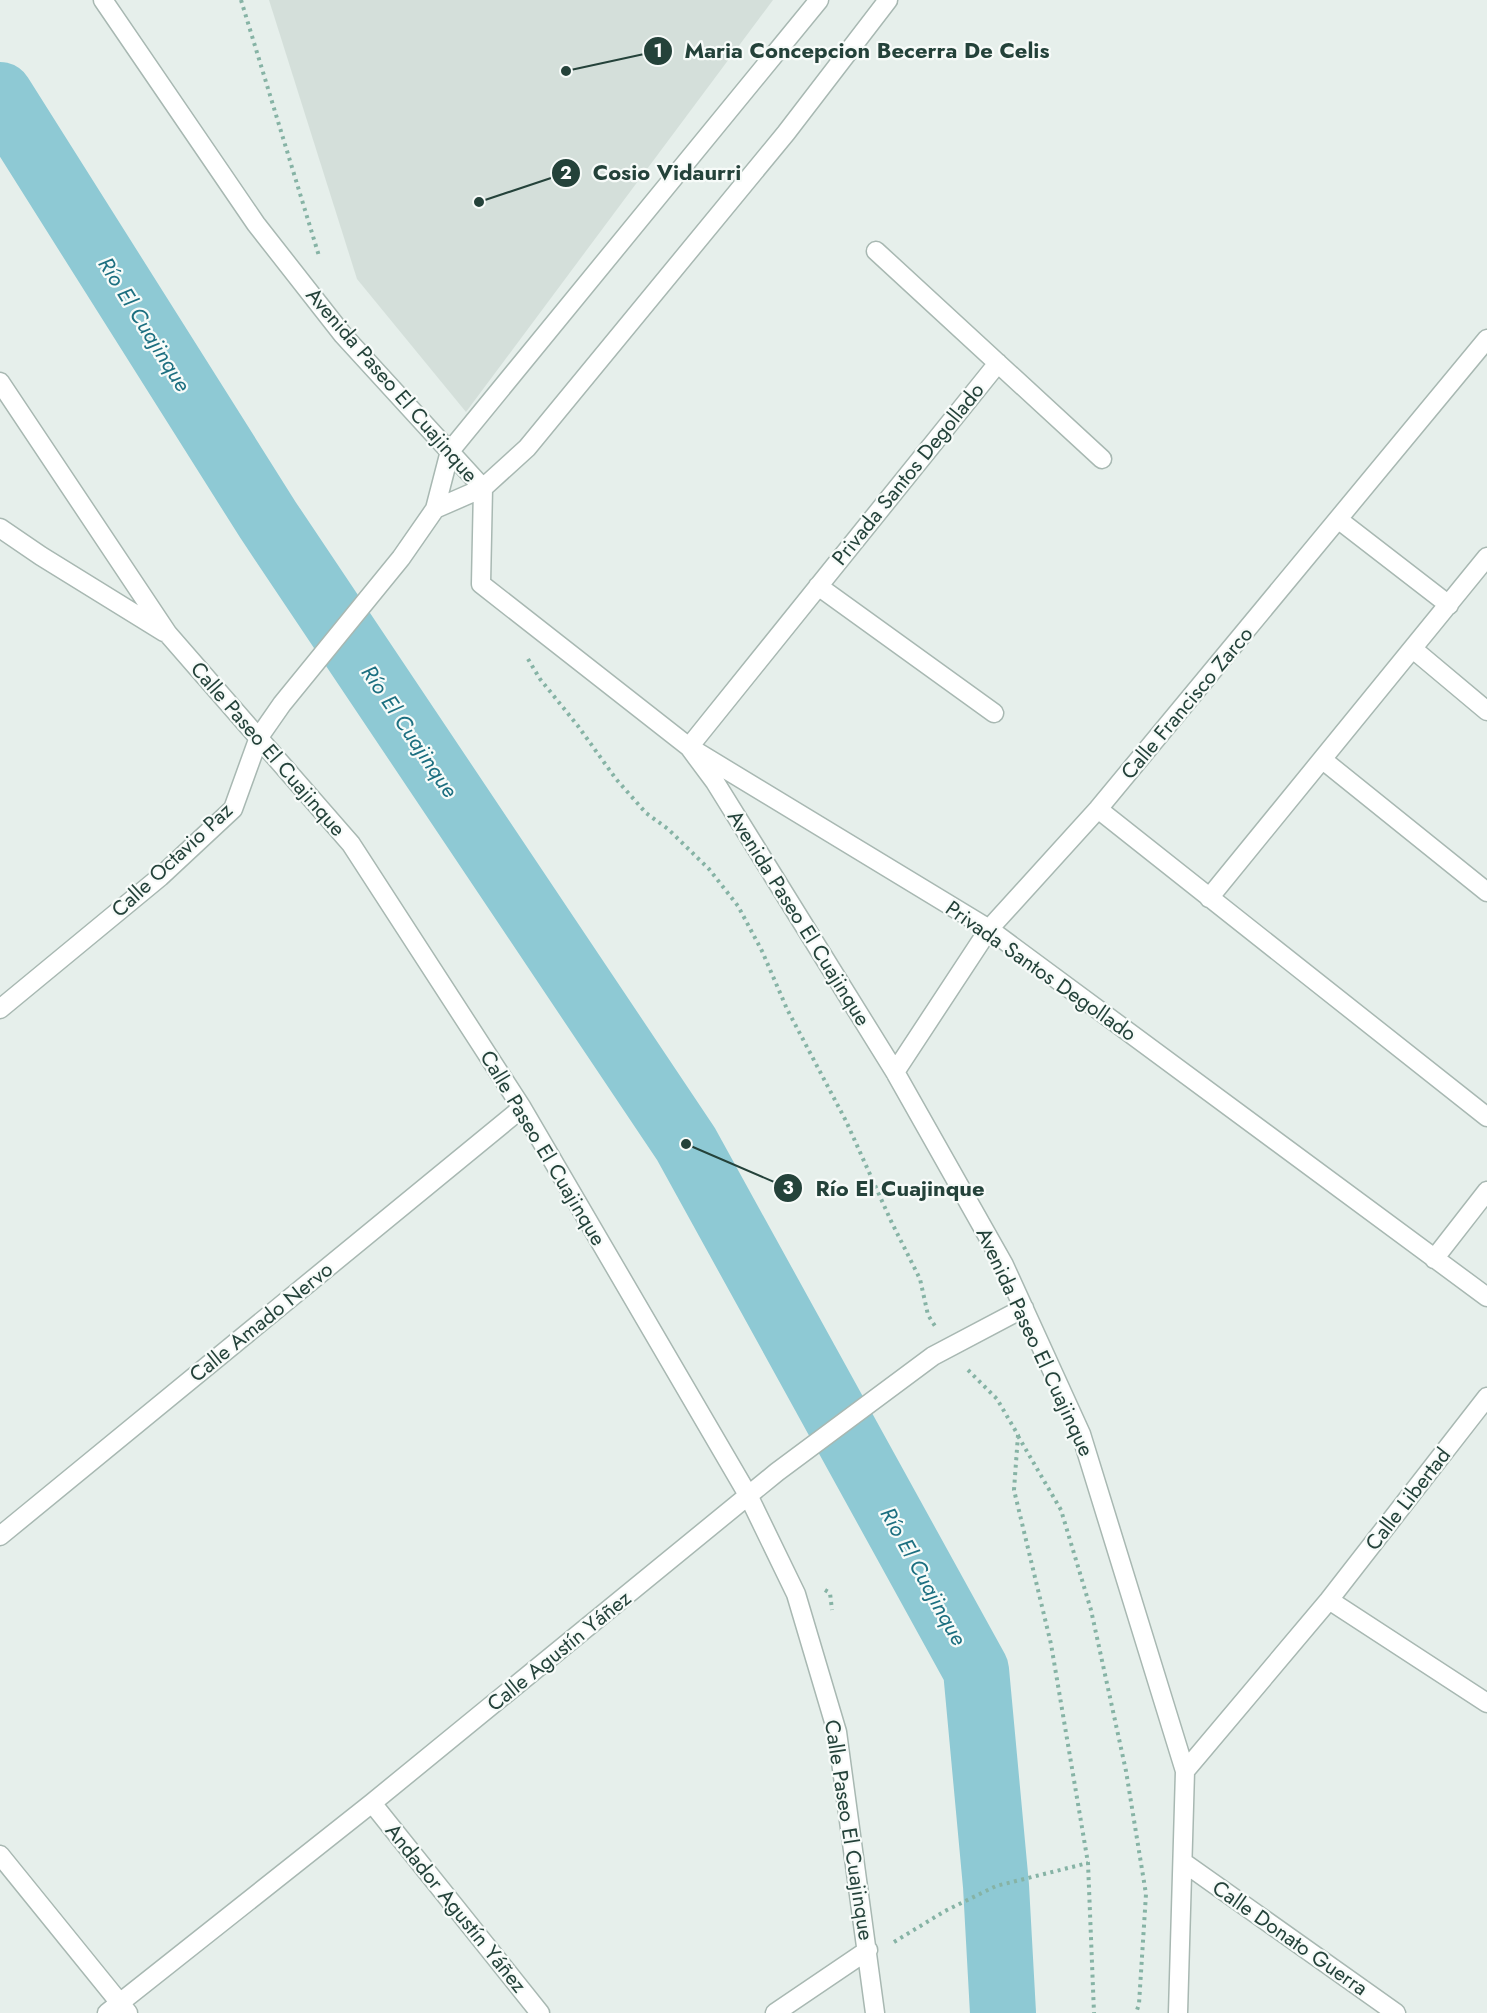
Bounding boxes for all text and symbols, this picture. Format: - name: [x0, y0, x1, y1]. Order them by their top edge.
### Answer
- callout: Maria Concepcion Becerra De Celis: [643, 31, 1062, 71]
- text: Maria Concepcion Becerra De Celis: [685, 34, 1049, 66]
- text: 1: [653, 38, 663, 64]
- callout: Cosio Vidaurri: [551, 153, 753, 193]
- text: Cosio Vidaurri: [593, 156, 741, 188]
- text: 2: [560, 160, 572, 186]
- water label: Río El Cuajinque: [91, 250, 199, 398]
- street label: Avenida Paseo El Cuajinque: [299, 281, 485, 489]
- street label: Privada Santos Degollado: [825, 376, 991, 572]
- street label: Calle Francisco Zarco: [1114, 620, 1260, 786]
- street label: Calle Paseo El Cuajinque: [184, 655, 353, 843]
- water label: Río El Cuajinque: [354, 658, 466, 804]
- street label: Calle Octavio Paz: [105, 796, 240, 924]
- street label: Avenida Paseo El Cuajinque: [720, 804, 878, 1032]
- street label: Privada Santos Degollado: [939, 894, 1143, 1048]
- street label: Calle Paseo El Cuajinque: [473, 1045, 613, 1251]
- callout: Río El Cuajinque: [773, 1168, 997, 1208]
- text: Río El Cuajinque: [815, 1172, 985, 1204]
- text: 3: [782, 1175, 794, 1201]
- street label: Avenida Paseo El Cuajinque: [969, 1223, 1101, 1461]
- street label: Calle Amado Nervo: [183, 1255, 339, 1389]
- street label: Calle Libertad: [1358, 1441, 1458, 1557]
- water label: Río El Cuajinque: [873, 1501, 975, 1651]
- street label: Calle Agustín Yáñez: [481, 1583, 638, 1719]
- street label: Calle Paseo El Cuajinque: [817, 1718, 881, 1943]
- street label: Andador Agustín Yáñez: [378, 1817, 534, 1999]
- street label: Calle Donato Guerra: [1206, 1873, 1374, 2003]

